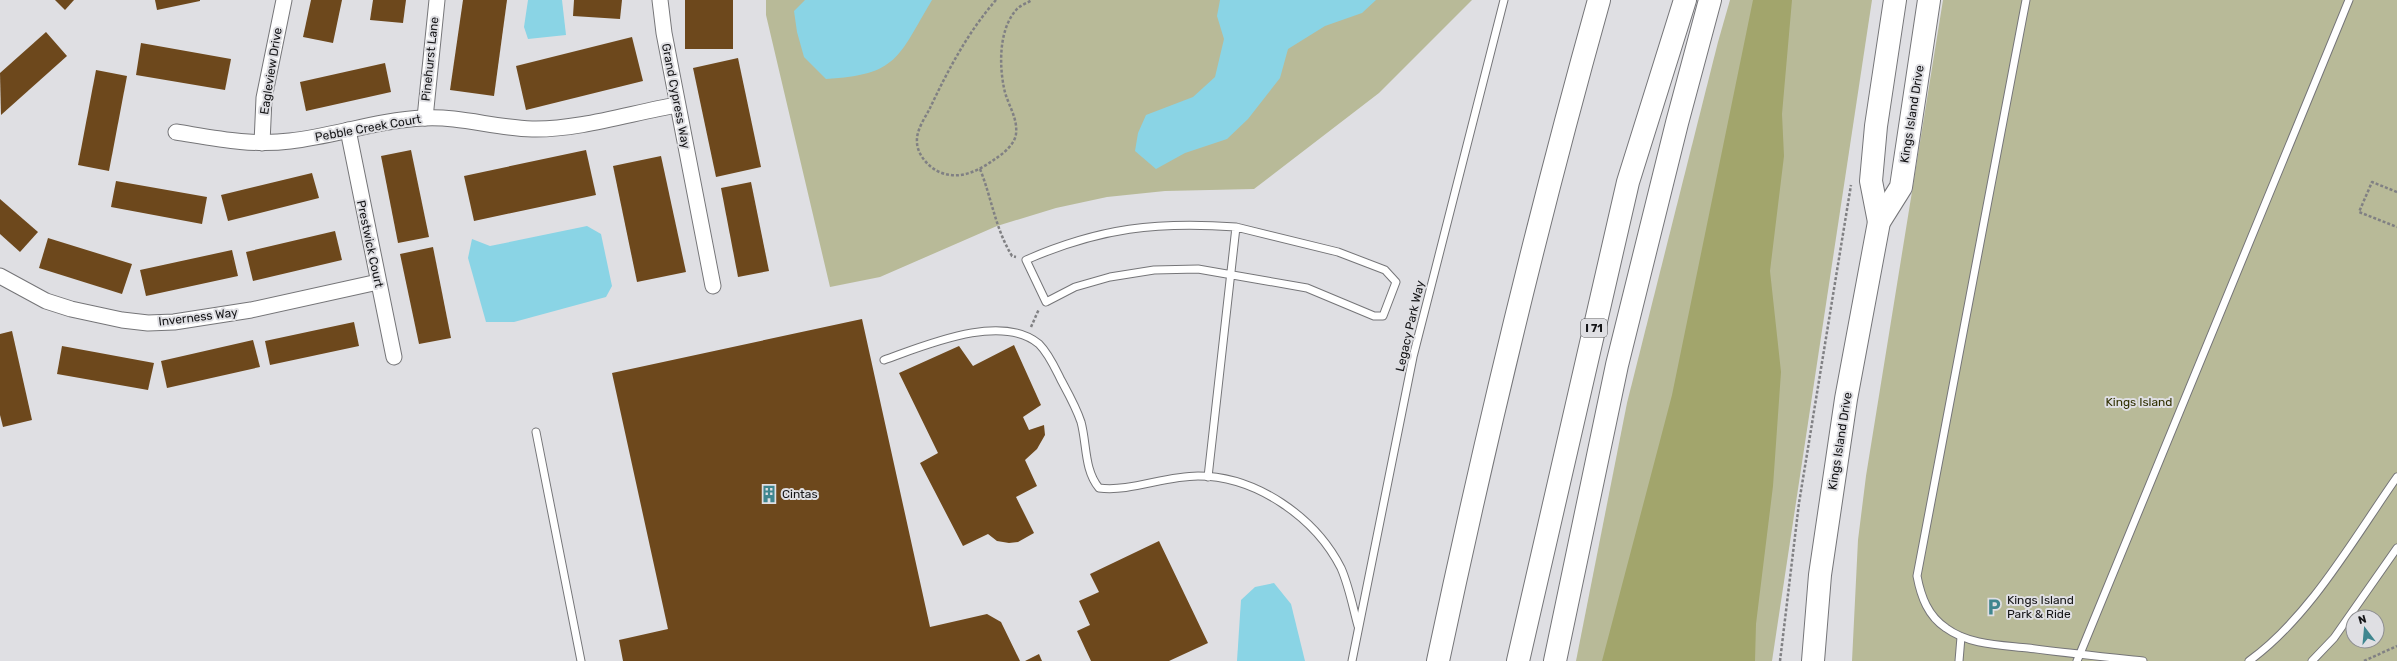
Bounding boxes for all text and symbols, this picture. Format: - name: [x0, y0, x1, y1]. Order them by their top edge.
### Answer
- street label: Pinehurst Lane: [419, 16, 441, 102]
- street label: Eagleview Drive: [257, 26, 285, 115]
- street label: Grand Cypress Way: [659, 42, 693, 150]
- street label: Kings Island Drive: [1897, 64, 1927, 164]
- street label: Pebble Creek Court: [314, 112, 422, 144]
- street label: Prestwick Court: [354, 199, 386, 289]
- street label: Legacy Park Way: [1393, 279, 1427, 373]
- street label: Inverness Way: [158, 305, 239, 329]
- road number: I 71: [1581, 319, 1607, 337]
- street label: Kings Island Drive: [1825, 391, 1855, 491]
- park label: Kings Island: [2106, 395, 2172, 409]
- building icon: Cintas: [759, 484, 779, 504]
- place label: Cintas: [782, 487, 818, 501]
- place label: Kings Island Park & Ride: [2007, 593, 2074, 621]
- parking icon: Kings Island Park & Ride: [1984, 597, 2004, 617]
- north arrow: [2345, 609, 2385, 649]
- text: N: [2357, 613, 2368, 627]

